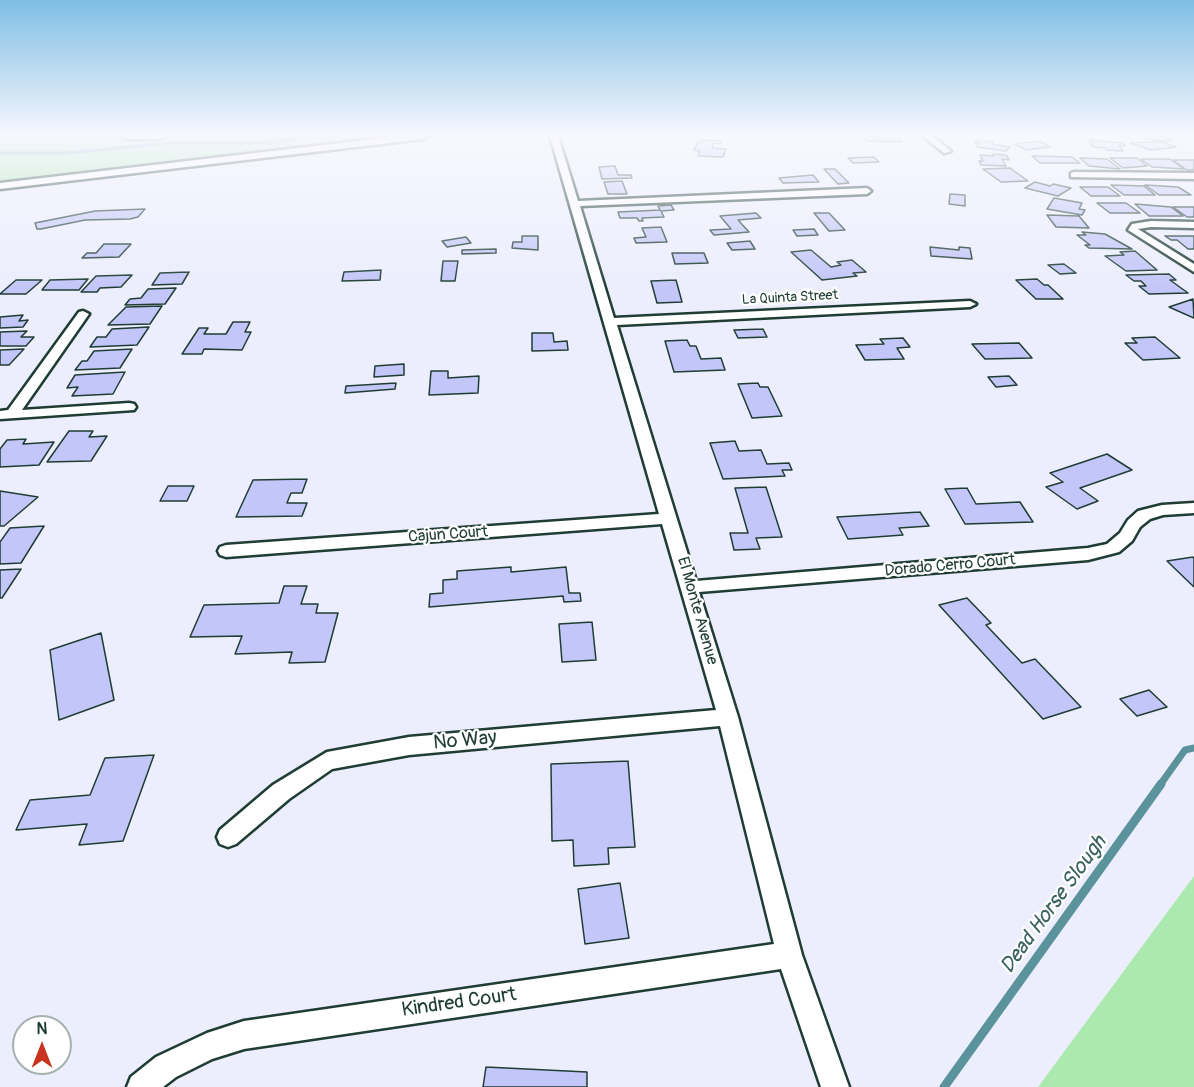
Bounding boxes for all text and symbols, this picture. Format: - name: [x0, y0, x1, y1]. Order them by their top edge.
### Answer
- street label: La Quinta Street: [741, 287, 839, 309]
- street label: Cajun Court: [407, 523, 489, 547]
- street label: Dorado Cerro Court: [884, 551, 1016, 581]
- street label: El Monte Avenue: [672, 555, 722, 667]
- street label: No Way: [432, 726, 498, 756]
- water label: Dead Horse Slough: [996, 831, 1112, 979]
- street label: Kindred Court: [400, 983, 518, 1023]
- north arrow: [12, 1015, 72, 1075]
- text: N: [37, 1019, 47, 1039]

